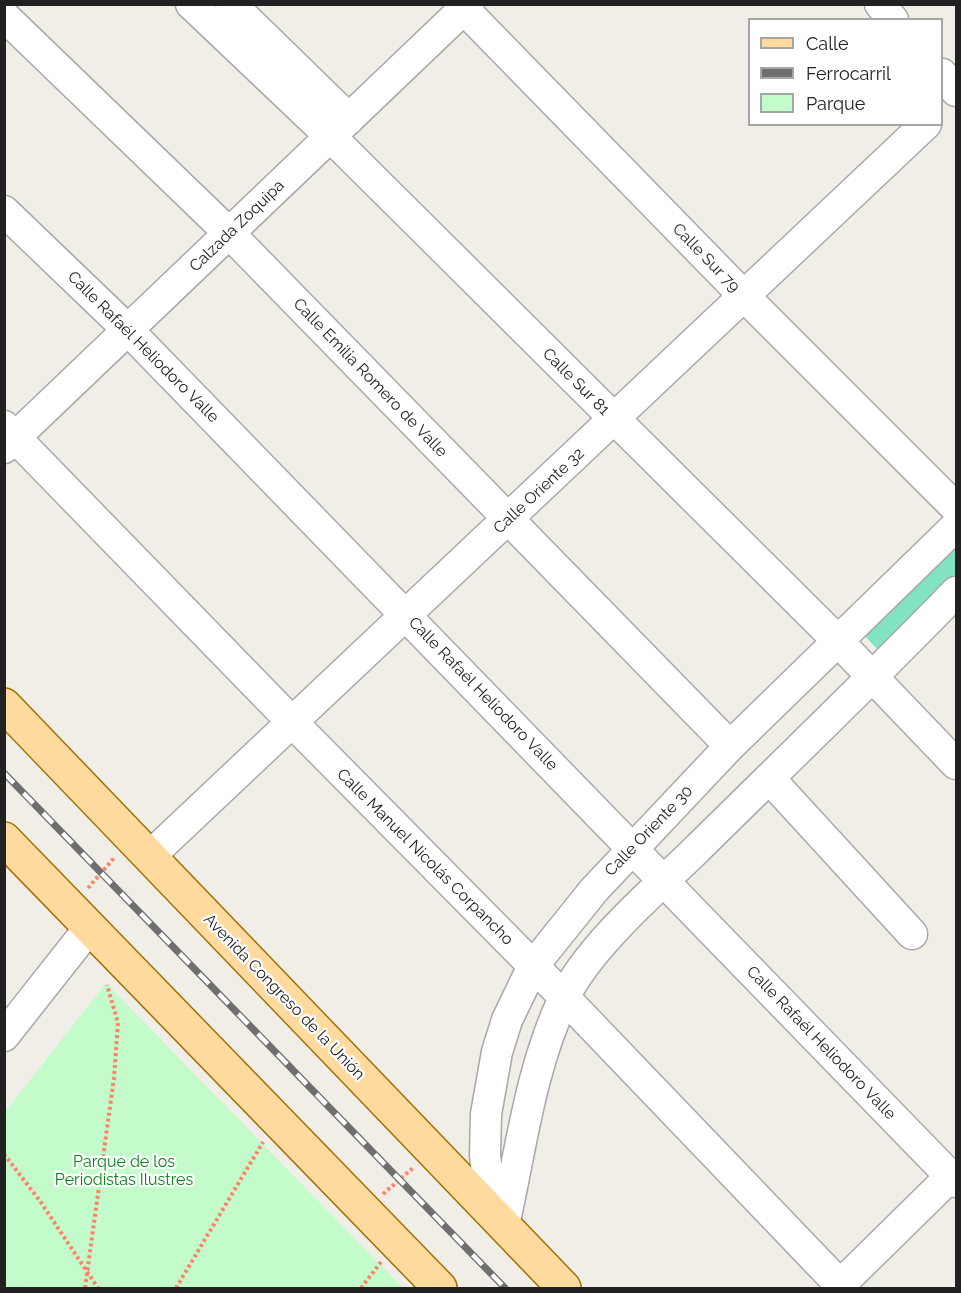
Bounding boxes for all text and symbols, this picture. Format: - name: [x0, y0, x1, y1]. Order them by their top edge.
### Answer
- legend: [748, 18, 943, 126]
- text: Calle: [806, 33, 849, 54]
- text: Ferrocarril: [806, 63, 891, 84]
- text: Parque: [806, 93, 865, 114]
- street label: Calzada Zoquipa: [186, 176, 288, 276]
- street label: Calle Sur 79: [668, 219, 744, 297]
- street label: Calle Rafaél Heliodoro Valle: [63, 267, 223, 427]
- street label: Calle Emilia Romero de Valle: [289, 295, 451, 461]
- street label: Calle Sur 81: [538, 344, 614, 420]
- street label: Calle Oriente 32: [490, 444, 588, 538]
- street label: Calle Rafaél Heliodoro Valle: [404, 613, 562, 775]
- street label: Calle Manuel Nicolás Corpancho: [333, 765, 517, 949]
- street label: Calle Oriente 30: [601, 782, 697, 880]
- street label: Avenida Congreso de la Unión: [199, 910, 369, 1084]
- street label: Calle Rafaél Heliodoro Valle: [742, 962, 900, 1124]
- park label: Parque de los Periodistas Ilustres: [55, 1152, 193, 1190]

